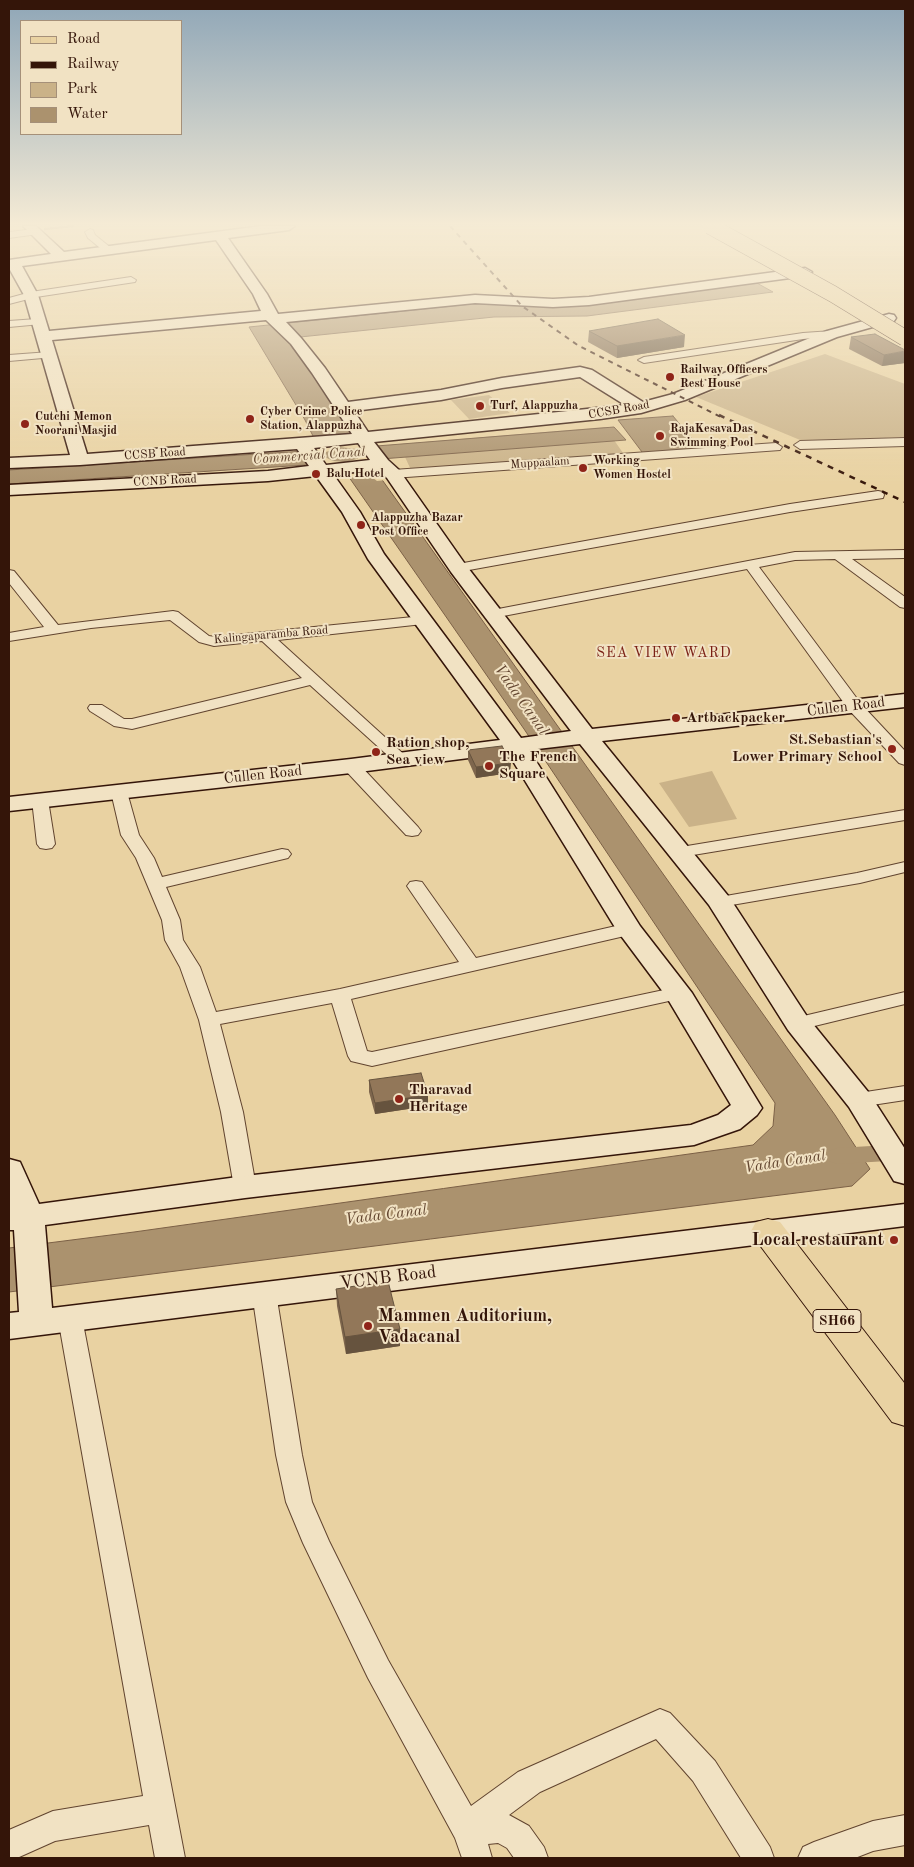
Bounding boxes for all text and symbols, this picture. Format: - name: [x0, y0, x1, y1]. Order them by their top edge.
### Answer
- legend: [20, 20, 182, 135]
- text: Road: [67, 32, 100, 47]
- text: Railway: [67, 57, 120, 72]
- text: Park: [67, 82, 98, 97]
- text: Water: [67, 107, 108, 122]
- place label: Railway Officers Rest House: [680, 363, 767, 391]
- marker: Railway Officers Rest House: [664, 371, 676, 383]
- street label: CCSB Road: [587, 398, 651, 422]
- place label: Turf, Alappuzha: [490, 399, 578, 413]
- marker: Turf, Alappuzha: [474, 400, 486, 412]
- place label: Cyber Crime Police Station, Alappuzha: [260, 405, 362, 433]
- place label: Cutchi Memon Noorani Masjid: [35, 410, 117, 438]
- marker: Cyber Crime Police Station, Alappuzha: [244, 413, 256, 425]
- marker: Cutchi Memon Noorani Masjid: [19, 418, 31, 430]
- place label: RajaKesavaDas Swimming Pool: [670, 422, 753, 450]
- marker: RajaKesavaDas Swimming Pool: [654, 430, 666, 442]
- water label: Commercial Canal: [252, 444, 366, 468]
- street label: CCSB Road: [124, 445, 186, 463]
- street label: Muppaalam: [510, 454, 570, 472]
- place label: Working Women Hostel: [593, 454, 671, 482]
- marker: Working Women Hostel: [577, 462, 589, 474]
- place label: Balu Hotel: [326, 467, 384, 481]
- marker: Balu Hotel: [310, 468, 322, 480]
- street label: CCNB Road: [133, 472, 197, 490]
- place label: Alappuzha Bazar Post Office: [371, 511, 463, 539]
- marker: Alappuzha Bazar Post Office: [355, 519, 367, 531]
- street label: Kalingaparamba Road: [213, 623, 329, 647]
- district label: SEA VIEW WARD: [595, 645, 733, 661]
- water label: Vada Canal: [489, 661, 553, 739]
- street label: Cullen Road: [806, 693, 886, 721]
- place label: Artbackpacker: [686, 709, 785, 727]
- marker: Artbackpacker: [670, 712, 682, 724]
- place label: St.Sebastian's Lower Primary School: [732, 731, 882, 766]
- place label: Ration shop, Sea view: [386, 734, 469, 769]
- marker: St.Sebastian's Lower Primary School: [886, 743, 898, 755]
- marker: Ration shop, Sea view: [370, 746, 382, 758]
- place label: The French Square: [499, 748, 577, 783]
- marker: The French Square: [483, 760, 495, 772]
- street label: Cullen Road: [223, 762, 303, 788]
- place label: Tharavad Heritage: [409, 1081, 472, 1116]
- marker: Tharavad Heritage: [393, 1093, 405, 1105]
- water label: Vada Canal: [743, 1146, 827, 1178]
- water label: Vada Canal: [344, 1200, 428, 1230]
- place label: Local restaurant: [752, 1229, 884, 1251]
- marker: Local restaurant: [888, 1234, 900, 1246]
- street label: VCNB Road: [338, 1261, 438, 1295]
- place label: Mammen Auditorium, Vadacanal: [378, 1305, 552, 1348]
- road number: SH66: [813, 1310, 861, 1332]
- marker: Mammen Auditorium, Vadacanal: [362, 1320, 374, 1332]

